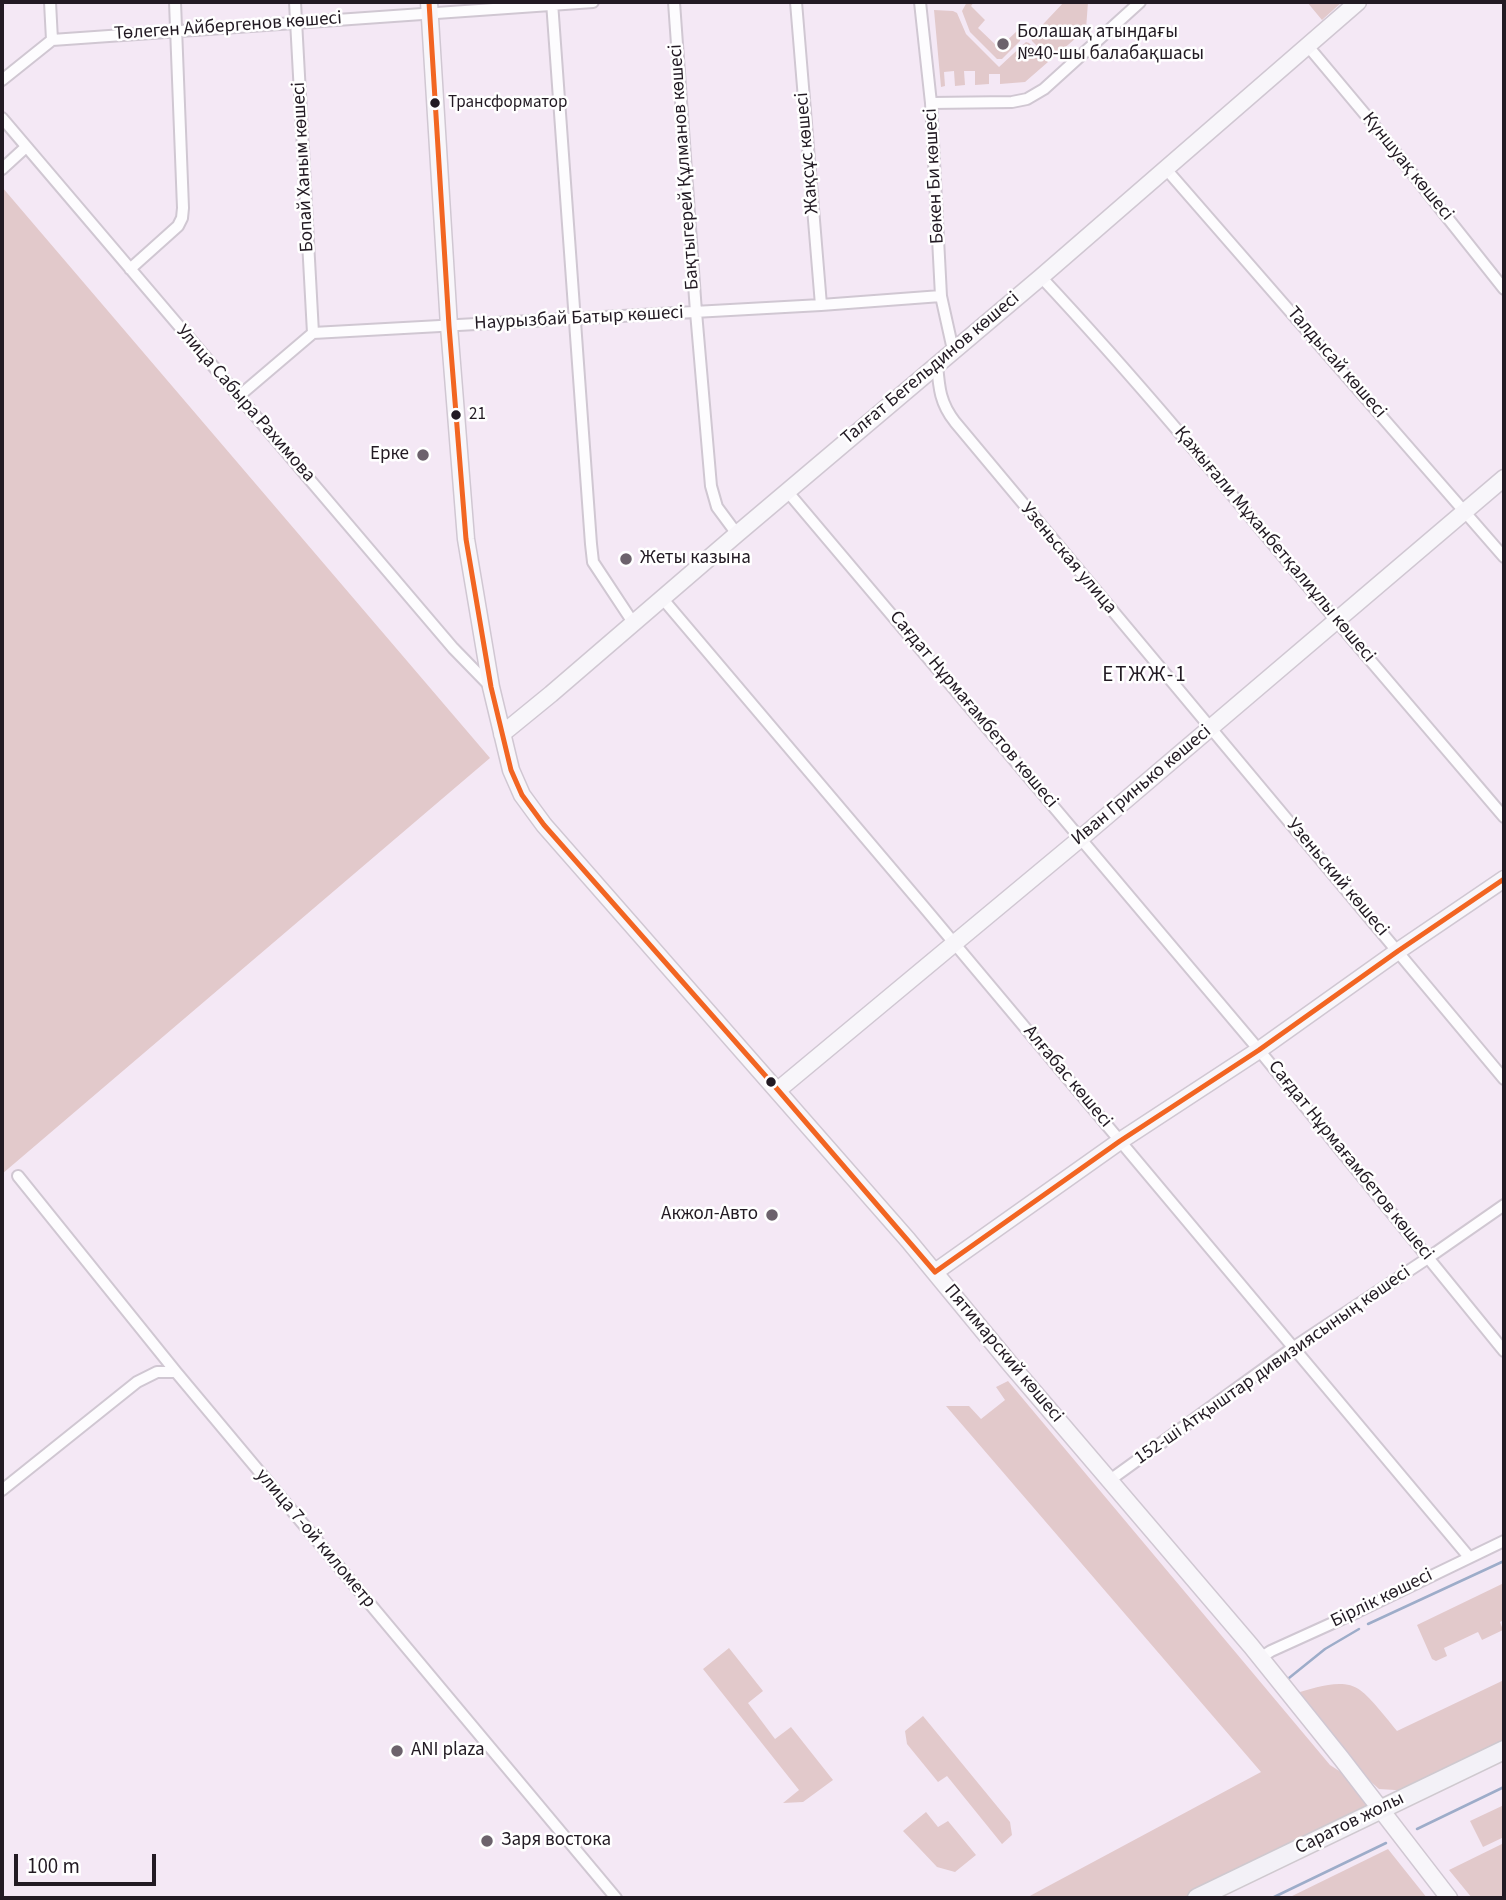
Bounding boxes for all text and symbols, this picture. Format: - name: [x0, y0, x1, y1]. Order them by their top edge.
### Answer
- street label: Төлеген Айбергенов көшесі: [113, 8, 343, 46]
- place label: Болашақ атындағы №40-шы балабақшасы: [1017, 22, 1204, 66]
- marker: Болашақ атындағы №40-шы балабақшасы: [995, 36, 1011, 52]
- street label: Бақтыгерей Құлманов көшесі: [665, 43, 705, 291]
- street label: Бопай Ханым көшесі: [288, 81, 320, 253]
- street label: Жақсұс көшесі: [791, 91, 825, 215]
- place label: Трансформатор: [448, 93, 567, 113]
- marker: Трансформатор: [428, 96, 442, 110]
- street label: Бөкен Би көшесі: [920, 107, 950, 245]
- street label: Күншуақ көшесі: [1356, 108, 1458, 226]
- street label: Талғат Бегельдинов көшесі: [837, 288, 1025, 450]
- street label: Наурызбай Батыр көшесі: [474, 302, 684, 336]
- street label: Талдысай көшесі: [1281, 303, 1391, 423]
- street label: Улица Сабыра Рахимова: [171, 321, 319, 487]
- place label: 21: [469, 405, 486, 425]
- marker: 21: [449, 408, 463, 422]
- street label: Қажығали Мұханбетқалиұлы көшесі: [1169, 422, 1379, 668]
- place label: Ерке: [370, 444, 409, 466]
- marker: Ерке: [415, 447, 431, 463]
- street label: Узеньская улица: [1015, 499, 1121, 619]
- place label: Жеты казына: [640, 548, 751, 570]
- marker: Жеты казына: [618, 551, 634, 567]
- street label: Сағдат Нұрмағамбетов көшесі: [884, 607, 1062, 813]
- district label: ЕТЖЖ-1: [1103, 663, 1187, 689]
- street label: Иван Гринько көшесі: [1067, 721, 1217, 851]
- street label: Узеньский көшесі: [1281, 814, 1393, 942]
- street label: Алғабас көшесі: [1018, 1021, 1116, 1133]
- street label: Сағдат Нұрмағамбетов көшесі: [1262, 1057, 1438, 1265]
- unlabelled marker: [764, 1075, 778, 1089]
- place label: Акжол-Авто: [661, 1204, 758, 1226]
- marker: Акжол-Авто: [764, 1207, 780, 1223]
- street label: 152-ші Атқыштар дивизиясының көшесі: [1131, 1262, 1415, 1470]
- street label: Пятимарский көшесі: [939, 1280, 1067, 1428]
- street label: улица 7-ой километр: [250, 1465, 380, 1613]
- street label: Бірлік көшесі: [1327, 1565, 1437, 1633]
- place label: ANI plaza: [411, 1740, 485, 1762]
- marker: ANI plaza: [389, 1743, 405, 1759]
- street label: Саратов жолы: [1292, 1788, 1408, 1860]
- place label: Заря востока: [501, 1830, 611, 1852]
- marker: Заря востока: [479, 1833, 495, 1849]
- scale bar: [18, 1840, 159, 1884]
- text: 100 m: [27, 1851, 80, 1881]

